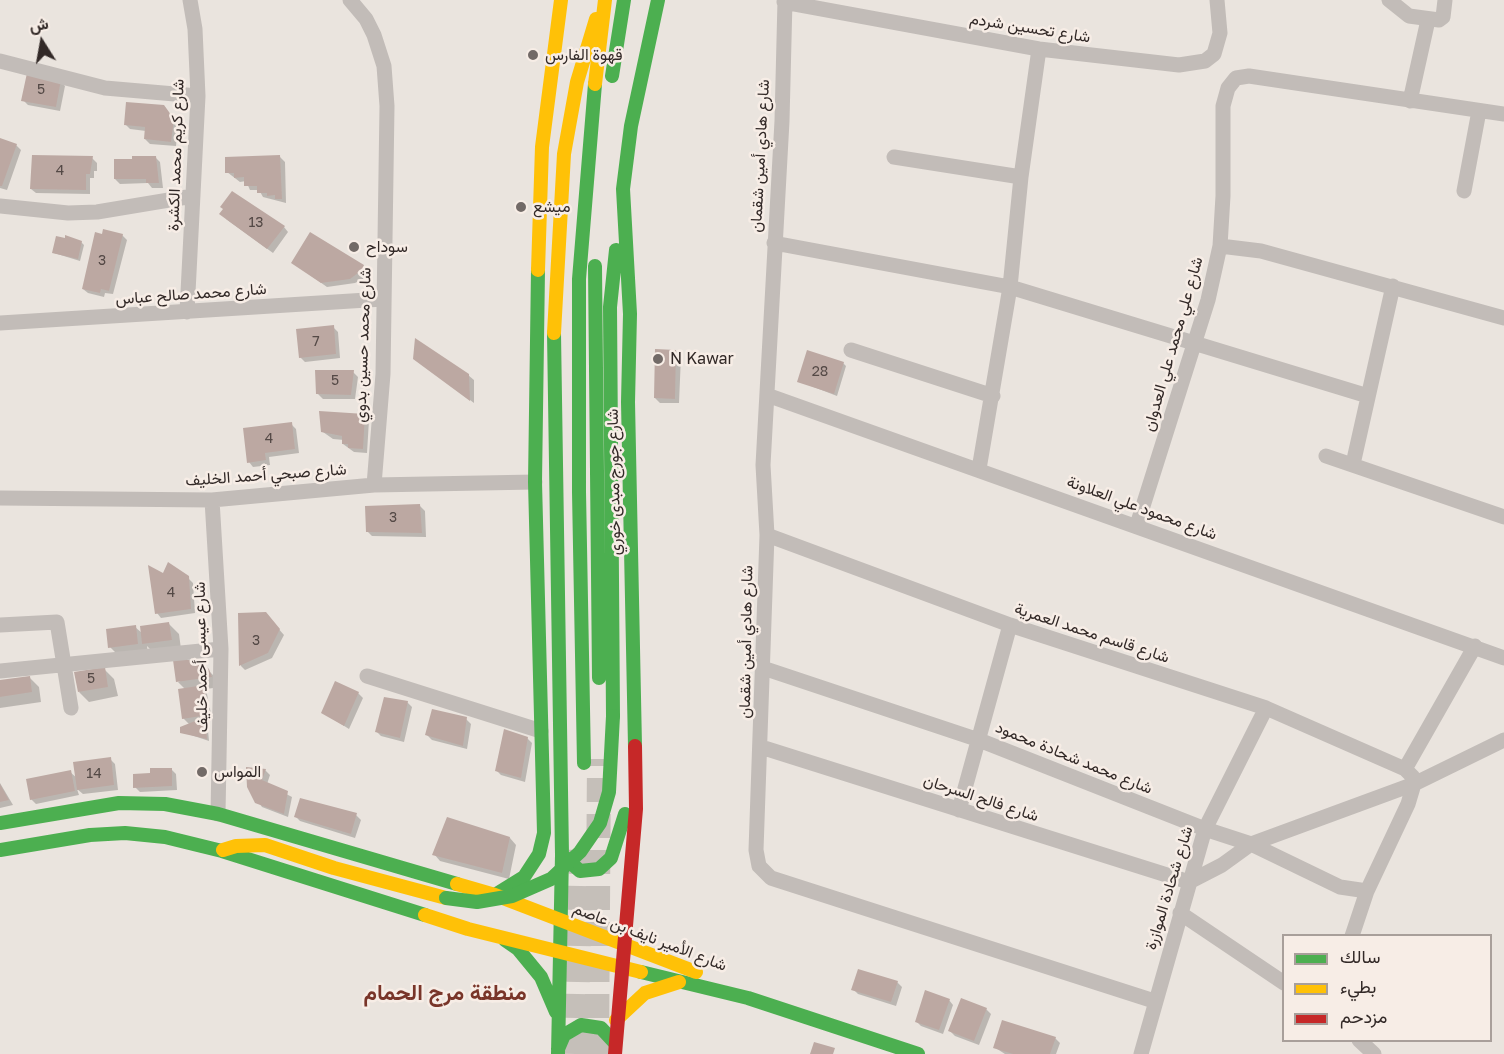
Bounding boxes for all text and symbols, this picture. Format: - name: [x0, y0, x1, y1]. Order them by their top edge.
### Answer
- street label: شارع تحسين شردم: [968, 9, 1092, 47]
- north arrow: [12, 12, 72, 72]
- text: ش: [27, 13, 50, 36]
- place label: قهوة الفارس: [545, 45, 622, 65]
- marker: قهوة الفارس: [526, 48, 540, 62]
- street label: شارع كريم محمد الكشرة: [164, 79, 188, 231]
- street label: شارع هادي أمين شقمان: [746, 79, 774, 233]
- house number: 5: [37, 82, 45, 98]
- house number: 4: [56, 163, 64, 179]
- place label: ميشع: [533, 197, 570, 217]
- marker: ميشع: [514, 200, 528, 214]
- house number: 13: [249, 215, 263, 231]
- place label: سوداح: [366, 237, 408, 257]
- marker: سوداح: [347, 240, 361, 254]
- house number: 3: [98, 253, 106, 269]
- street label: شارع علي محمد علي العدوان: [1139, 255, 1207, 433]
- street label: شارع محمد حسين بدوي: [351, 267, 375, 423]
- street label: شارع محمد صالح عباس: [115, 279, 267, 309]
- house number: 7: [312, 334, 320, 350]
- place label: N Kawar: [670, 349, 734, 369]
- marker: N Kawar: [651, 352, 665, 366]
- house number: 28: [812, 364, 828, 380]
- house number: 5: [331, 373, 339, 389]
- street label: شارع جورج مبدى خوري: [603, 409, 625, 555]
- house number: 4: [265, 431, 273, 447]
- street label: شارع صبحي أحمد الخليف: [185, 460, 347, 490]
- street label: شارع محمود علي العلاونة: [1064, 472, 1220, 544]
- house number: 3: [389, 510, 397, 526]
- street label: شارع هادي أمين شقمان: [735, 565, 757, 719]
- street label: شارع عيسى أحمد خليف: [190, 581, 212, 733]
- house number: 4: [167, 585, 175, 601]
- street label: شارع قاسم محمد العمرية: [1012, 599, 1172, 667]
- house number: 3: [252, 633, 260, 649]
- house number: 5: [87, 671, 95, 687]
- street label: شارع محمد شحادة محمود: [993, 718, 1155, 798]
- place label: المواس: [214, 762, 261, 782]
- marker: المواس: [195, 765, 209, 779]
- house number: 14: [86, 766, 102, 782]
- street label: شارع فالح السرحان: [921, 770, 1041, 826]
- street label: شارع شحادة الموازرة: [1141, 824, 1197, 952]
- street label: شارع الأمير نايف بن عاصم: [570, 899, 730, 975]
- legend: [1282, 934, 1492, 1042]
- text: سالك: [1340, 945, 1380, 967]
- text: بطيء: [1340, 975, 1376, 997]
- district label: منطقة مرج الحمام: [363, 980, 527, 1006]
- text: مزدحم: [1340, 1005, 1387, 1027]

